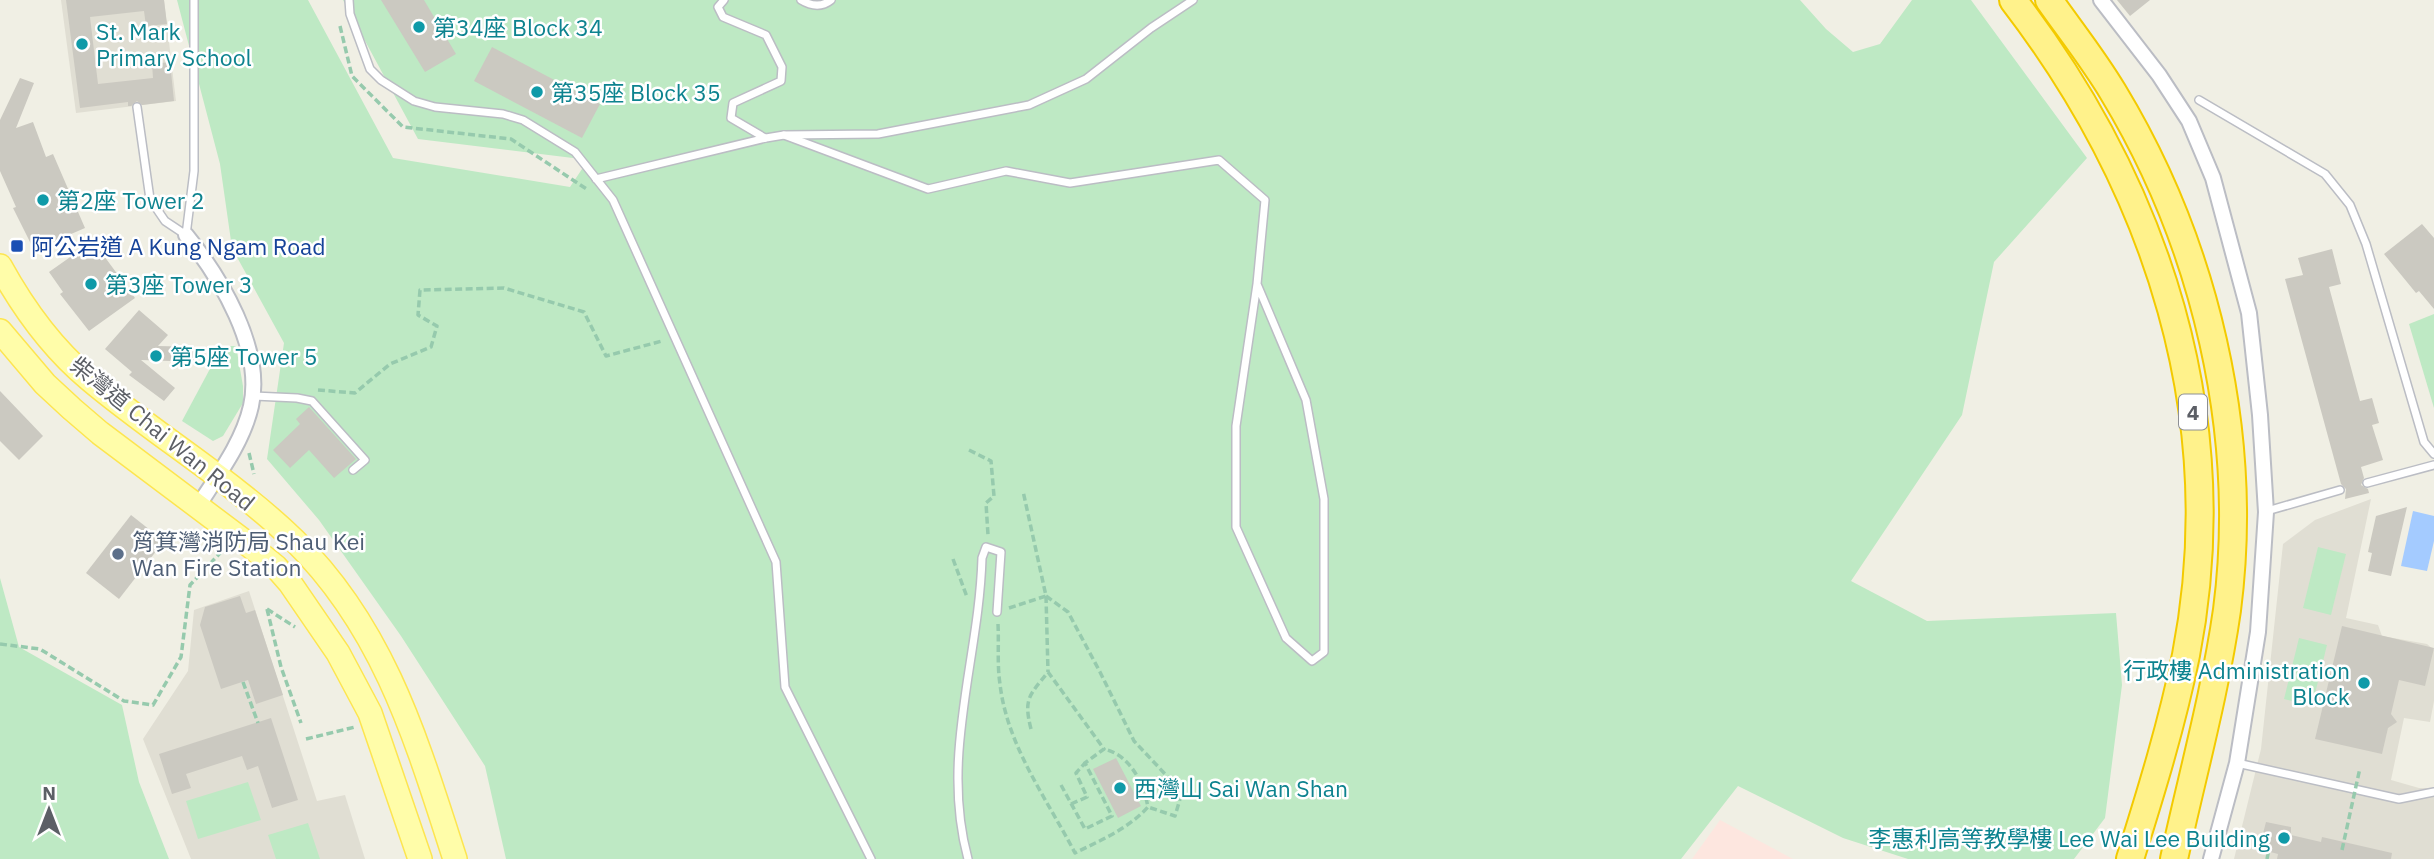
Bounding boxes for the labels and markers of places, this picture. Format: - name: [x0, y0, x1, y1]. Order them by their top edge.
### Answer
- place label: 第34座 Block 34: [433, 12, 603, 42]
- place label: St. Mark Primary School: [96, 16, 252, 72]
- marker: 第34座 Block 34: [411, 19, 427, 35]
- marker: St. Mark Primary School: [74, 36, 90, 52]
- place label: 第35座 Block 35: [551, 77, 721, 107]
- marker: 第35座 Block 35: [529, 84, 545, 100]
- place label: 第2座 Tower 2: [57, 185, 205, 215]
- marker: 第2座 Tower 2: [35, 192, 51, 208]
- place label: 阿公岩道 A Kung Ngam Road: [31, 231, 326, 261]
- marker: 阿公岩道 A Kung Ngam Road: [9, 238, 25, 254]
- place label: 第3座 Tower 3: [105, 269, 253, 299]
- marker: 第3座 Tower 3: [83, 276, 99, 292]
- place label: 第5座 Tower 5: [170, 341, 318, 371]
- marker: 第5座 Tower 5: [148, 348, 164, 364]
- place label: 筲箕灣消防局 Shau Kei Wan Fire Station: [132, 526, 365, 582]
- marker: 筲箕灣消防局 Shau Kei Wan Fire Station: [110, 546, 126, 562]
- place label: 行政樓 Administration Block: [2123, 655, 2350, 711]
- marker: 行政樓 Administration Block: [2356, 675, 2372, 691]
- place label: 西灣山 Sai Wan Shan: [1134, 773, 1348, 803]
- marker: 西灣山 Sai Wan Shan: [1112, 780, 1128, 796]
- place label: 李惠利高等教學樓 Lee Wai Lee Building: [1869, 823, 2270, 853]
- marker: 李惠利高等教學樓 Lee Wai Lee Building: [2276, 830, 2292, 846]

